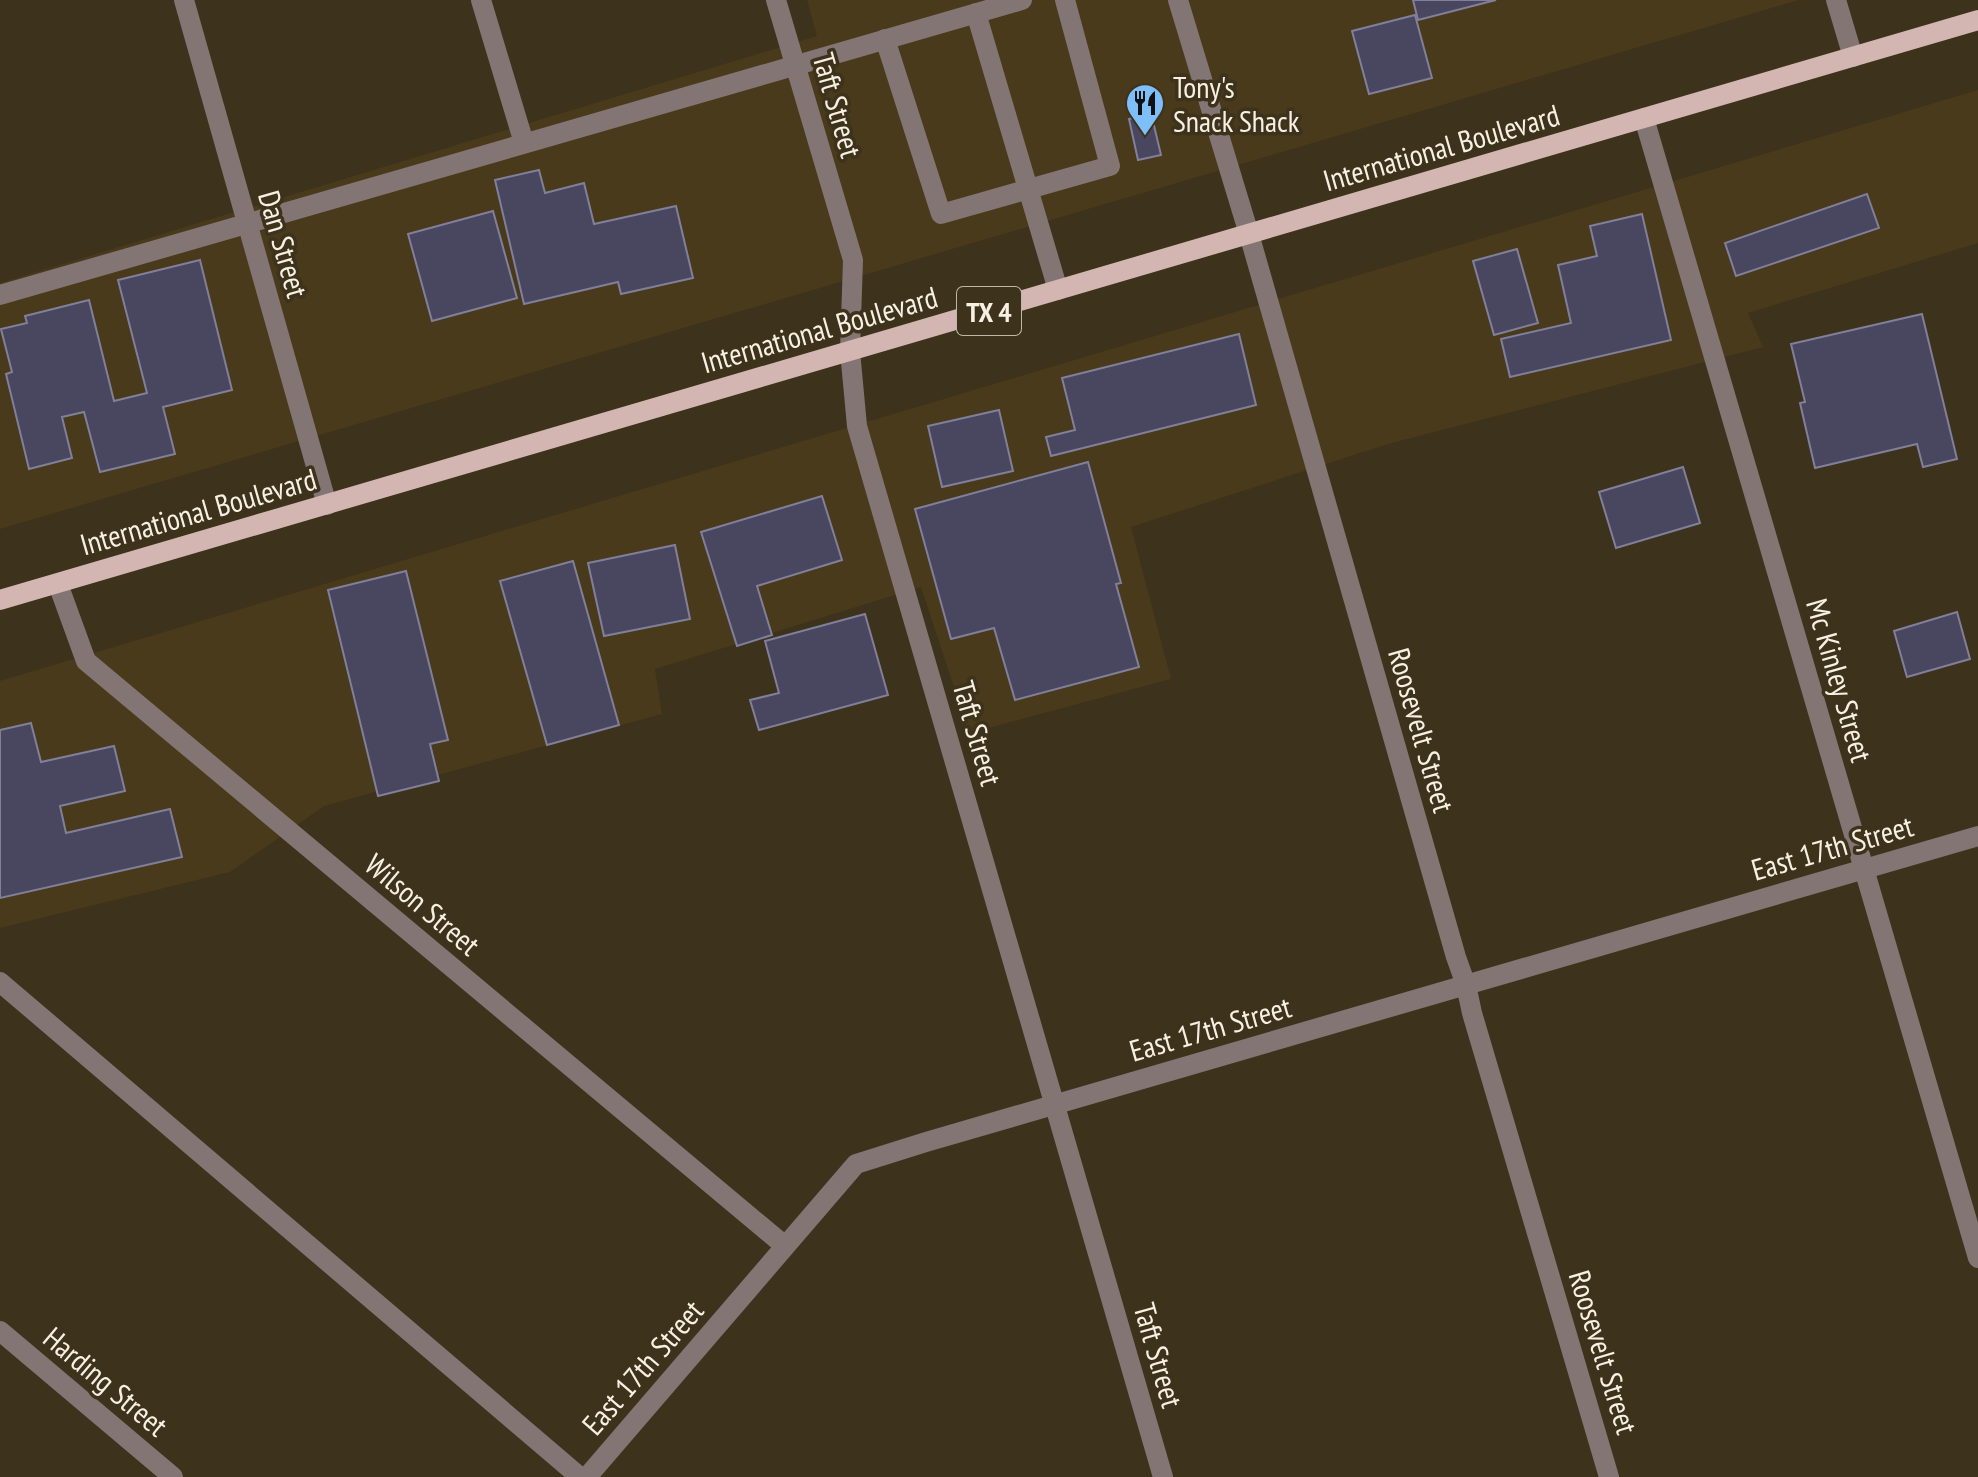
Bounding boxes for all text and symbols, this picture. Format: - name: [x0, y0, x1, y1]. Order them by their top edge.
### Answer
- street label: Taft Street: [805, 48, 872, 162]
- place label: Tony's Snack Shack: [1173, 67, 1300, 140]
- restaurant icon: Tony's Snack Shack: [1124, 82, 1166, 137]
- street label: International Boulevard: [1318, 95, 1564, 199]
- street label: Dan Street: [250, 186, 318, 303]
- street label: International Boulevard: [696, 277, 942, 381]
- road number: TX 4: [957, 287, 1021, 335]
- street label: International Boulevard: [75, 459, 321, 563]
- street label: Mc Kinley Street: [1798, 594, 1882, 767]
- street label: Roosevelt Street: [1380, 643, 1464, 817]
- street label: Taft Street: [945, 676, 1012, 790]
- street label: East 17th Street: [1747, 805, 1918, 889]
- street label: Wilson Street: [357, 845, 489, 964]
- street label: East 17th Street: [1125, 986, 1296, 1070]
- street label: Roosevelt Street: [1561, 1266, 1648, 1439]
- street label: East 17th Street: [573, 1291, 712, 1443]
- street label: Taft Street: [1126, 1298, 1193, 1412]
- street label: Harding Street: [36, 1318, 177, 1445]

